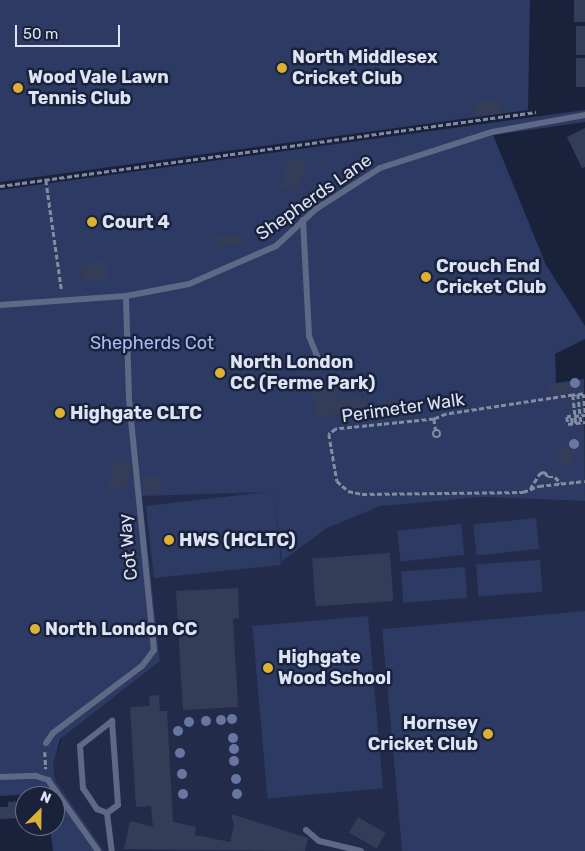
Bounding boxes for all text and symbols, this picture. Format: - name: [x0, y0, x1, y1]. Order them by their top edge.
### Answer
- scale bar: [18, 15, 122, 47]
- text: 50 m: [23, 25, 58, 43]
- place label: North Middlesex Cricket Club: [292, 47, 438, 90]
- marker: North Middlesex Cricket Club: [276, 62, 288, 74]
- place label: Wood Vale Lawn Tennis Club: [28, 67, 169, 110]
- marker: Wood Vale Lawn Tennis Club: [12, 82, 24, 94]
- street label: Shepherds Lane: [252, 149, 376, 245]
- place label: Court 4: [102, 211, 170, 233]
- marker: Court 4: [86, 216, 98, 228]
- place label: Crouch End Cricket Club: [436, 256, 546, 298]
- marker: Crouch End Cricket Club: [420, 271, 432, 283]
- park label: Shepherds Cot: [90, 332, 214, 354]
- place label: North London CC (Ferme Park): [230, 352, 375, 394]
- marker: North London CC (Ferme Park): [214, 367, 226, 379]
- street label: Perimeter Walk: [340, 389, 466, 427]
- place label: Highgate CLTC: [70, 402, 202, 424]
- marker: Highgate CLTC: [54, 407, 66, 419]
- street label: Cot Way: [114, 512, 142, 582]
- place label: HWS (HCLTC): [179, 529, 296, 551]
- marker: HWS (HCLTC): [163, 534, 175, 546]
- place label: North London CC: [45, 618, 197, 640]
- marker: North London CC: [29, 623, 41, 635]
- place label: Highgate Wood School: [278, 647, 391, 690]
- marker: Highgate Wood School: [262, 662, 274, 674]
- place label: Hornsey Cricket Club: [368, 713, 478, 756]
- marker: Hornsey Cricket Club: [482, 728, 494, 740]
- north arrow: [15, 786, 65, 836]
- text: N: [38, 788, 54, 807]

